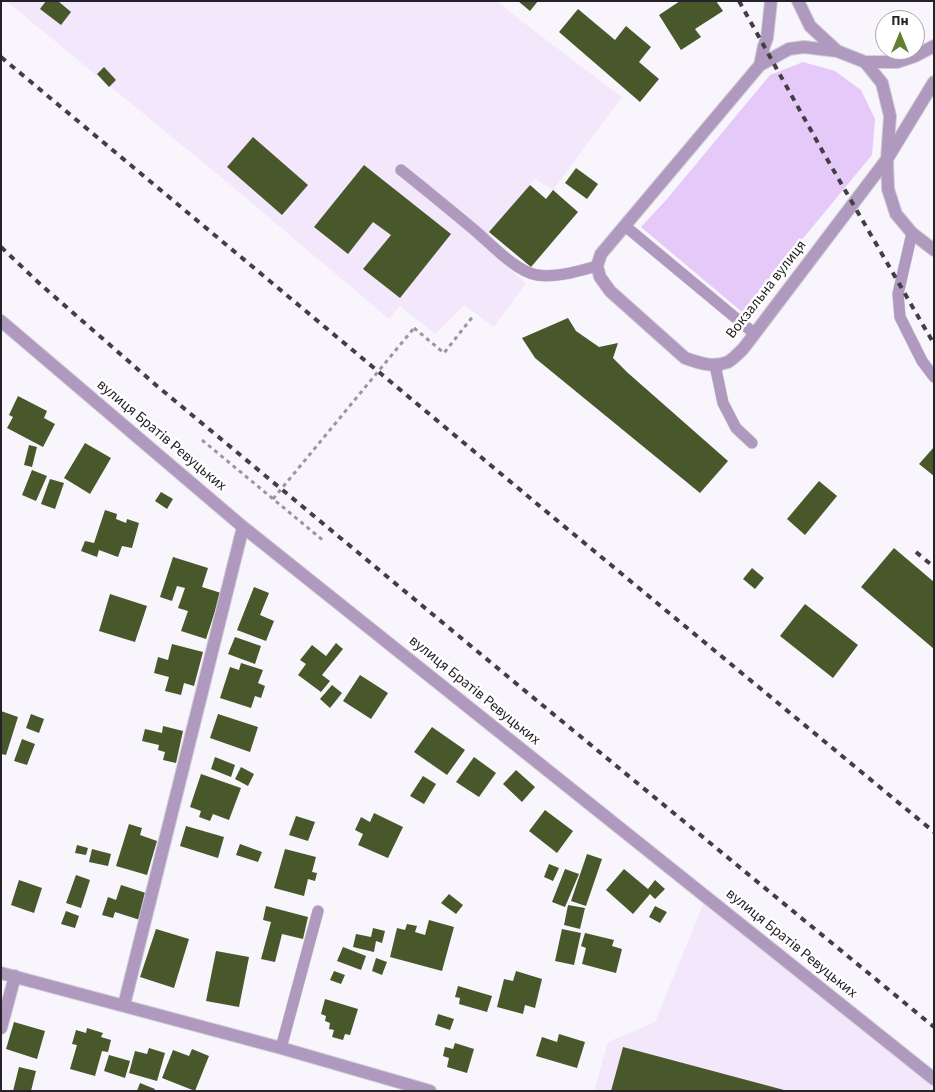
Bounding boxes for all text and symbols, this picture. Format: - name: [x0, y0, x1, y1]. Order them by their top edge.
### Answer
- north arrow: [875, 10, 925, 60]
- text: Пн: [891, 11, 909, 31]
- street label: Вокзальна вулиця: [723, 237, 811, 343]
- street label: вулиця Братів Ревуцьких: [92, 376, 230, 496]
- street label: вулиця Братів Ревуцьких: [405, 632, 543, 750]
- street label: вулиця Братів Ревуцьких: [722, 885, 860, 1003]

